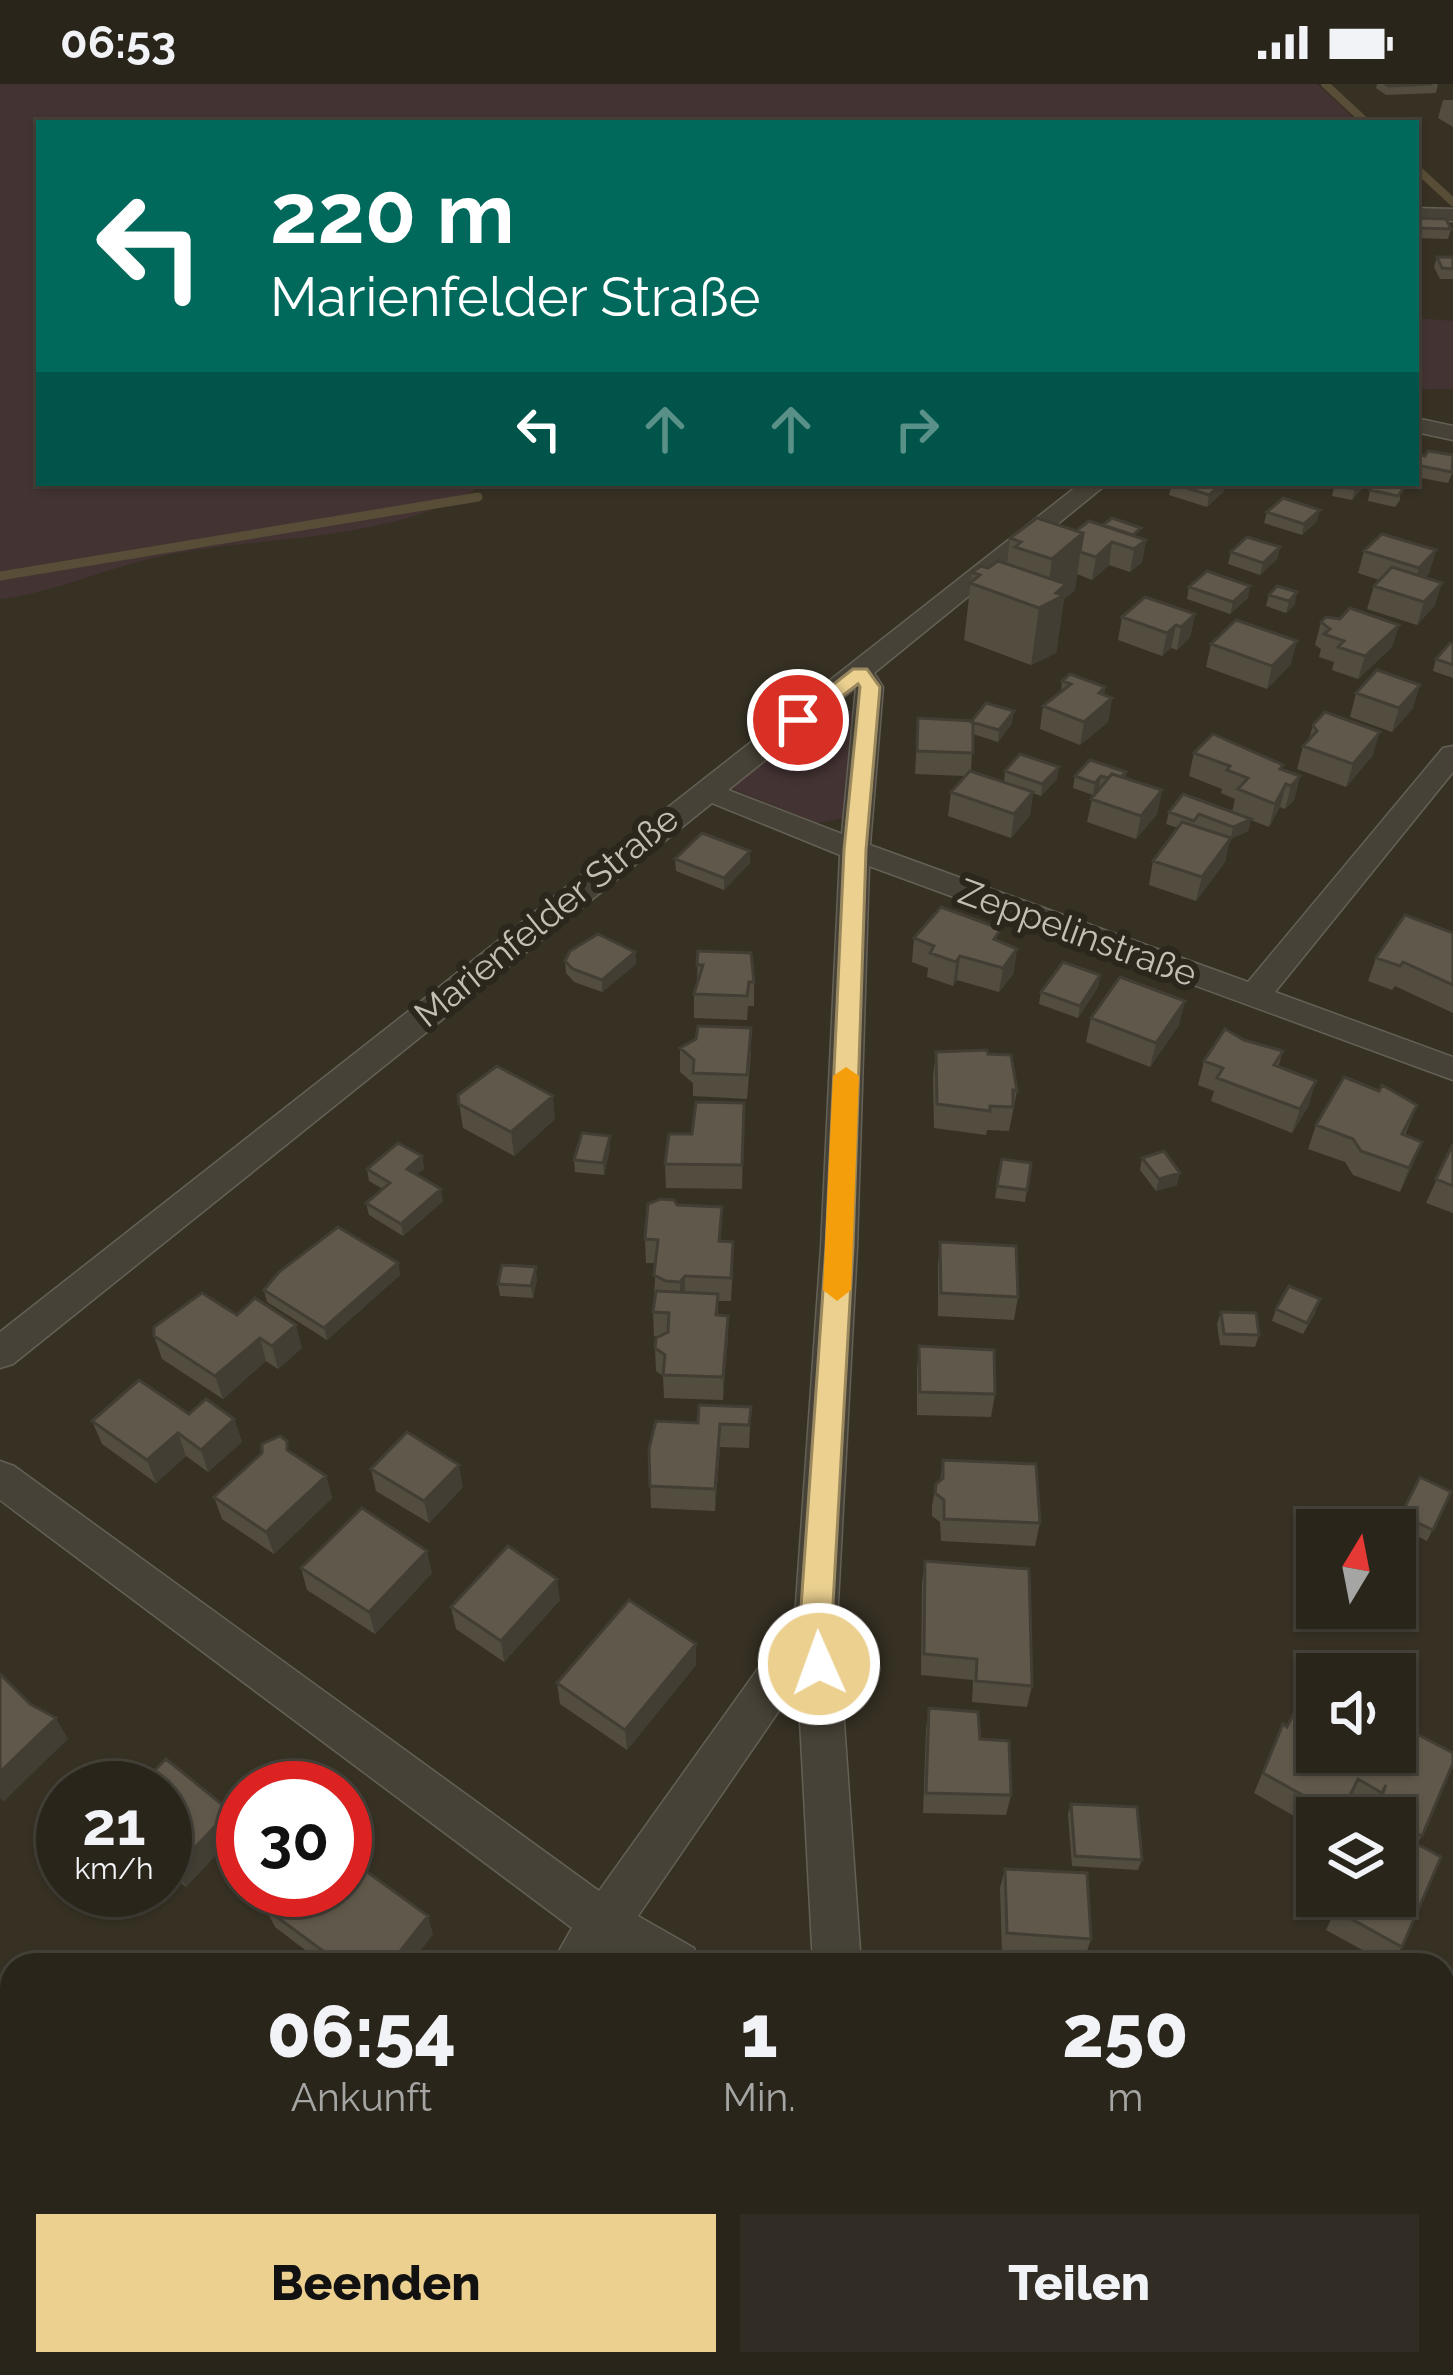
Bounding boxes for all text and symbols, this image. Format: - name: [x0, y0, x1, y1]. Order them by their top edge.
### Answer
- text: 06:53: [60, 16, 176, 69]
- text: 220 m: [270, 164, 515, 263]
- icon: left: [72, 168, 228, 324]
- text: Marienfelder Straße: [270, 265, 760, 329]
- icon: left: [506, 396, 572, 462]
- icon: ahead: [632, 396, 698, 462]
- icon: ahead: [758, 396, 824, 462]
- icon: right: [884, 396, 950, 462]
- pin: [747, 669, 849, 771]
- icon: arrive: [765, 687, 831, 753]
- street label: Marienfelder Straße: [406, 797, 686, 1035]
- street label: Zeppelinstraße: [953, 870, 1203, 994]
- north arrow: [1296, 1509, 1416, 1629]
- map controls: [1296, 1509, 1416, 1917]
- position arrow: [756, 1601, 882, 1727]
- button: sound: [1296, 1653, 1416, 1773]
- speed limit sign: 30: [216, 1761, 372, 1917]
- text: 21: [82, 1789, 146, 1859]
- button: layers: [1296, 1797, 1416, 1917]
- text: km/h: [74, 1851, 154, 1886]
- text: 06:54: [267, 1989, 456, 2074]
- text: 1: [741, 1989, 778, 2074]
- text: 250: [1062, 1989, 1188, 2074]
- text: Ankunft: [291, 2074, 432, 2120]
- text: Min.: [723, 2074, 796, 2120]
- text: m: [1107, 2074, 1143, 2120]
- button: Beenden: [36, 2214, 716, 2352]
- button: Teilen: [740, 2214, 1419, 2352]

